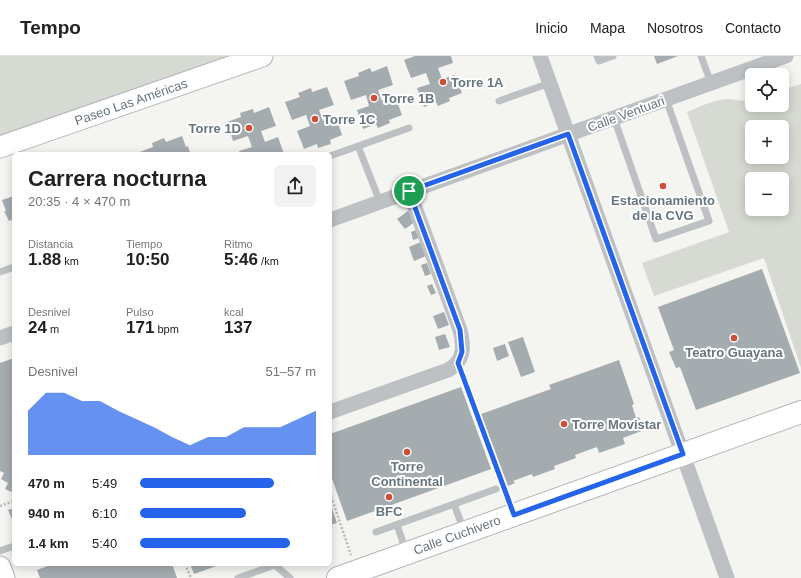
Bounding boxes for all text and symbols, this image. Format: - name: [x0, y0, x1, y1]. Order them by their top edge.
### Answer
- text: Tempo: [20, 17, 81, 38]
- text: Inicio: [535, 20, 568, 36]
- text: Mapa: [590, 20, 625, 36]
- text: Nosotros: [647, 20, 703, 36]
- text: Contacto: [725, 20, 781, 36]
- map controls: [745, 68, 789, 216]
- button: locate: [745, 68, 789, 112]
- street label: Paseo Las Américas: [73, 75, 190, 128]
- place label: Torre 1A: [451, 75, 504, 90]
- marker: Torre 1A: [438, 77, 448, 87]
- place label: Torre 1B: [382, 91, 435, 106]
- marker: Torre 1B: [369, 93, 379, 103]
- street label: Calle Ventuari: [585, 93, 667, 135]
- place label: Torre 1C: [323, 112, 376, 127]
- marker: Torre 1C: [310, 114, 320, 124]
- button: +: [745, 120, 789, 164]
- place label: Torre 1D: [189, 121, 241, 136]
- marker: Torre 1D: [244, 123, 254, 133]
- button: share: [274, 165, 316, 207]
- text: Carrera nocturna: [28, 166, 207, 191]
- button: −: [745, 172, 789, 216]
- pin: [392, 174, 426, 208]
- icon: arrive: [398, 180, 420, 202]
- marker: Estacionamiento de la CVG: [658, 181, 668, 191]
- place label: Estacionamiento de la CVG: [611, 193, 715, 223]
- text: 20:35 · 4 × 470 m: [28, 194, 130, 209]
- text: Distancia: [28, 238, 73, 250]
- text: Tiempo: [126, 238, 162, 250]
- text: Ritmo: [224, 238, 253, 250]
- text: 1.88: [28, 250, 61, 269]
- text: 10:50: [126, 250, 169, 269]
- text: 5:46: [224, 250, 258, 269]
- text: km: [61, 255, 79, 267]
- text: /km: [258, 255, 279, 267]
- text: Desnivel: [28, 306, 70, 318]
- text: Pulso: [126, 306, 154, 318]
- text: kcal: [224, 306, 244, 318]
- text: 24: [28, 318, 47, 337]
- text: 171: [126, 318, 154, 337]
- text: 137: [224, 318, 252, 337]
- text: m: [47, 323, 59, 335]
- text: bpm: [154, 323, 179, 335]
- marker: Teatro Guayana: [729, 333, 739, 343]
- place label: Teatro Guayana: [685, 345, 783, 360]
- text: Desnivel: [28, 364, 78, 379]
- text: 51–57 m: [265, 364, 316, 379]
- place label: Torre Movistar: [572, 417, 661, 432]
- marker: Torre Movistar: [559, 419, 569, 429]
- marker: Torre Continental: [402, 447, 412, 457]
- place label: Torre Continental: [371, 459, 443, 489]
- text: 470 m: [28, 476, 65, 491]
- text: 5:49: [92, 476, 117, 491]
- marker: BFC: [384, 492, 394, 502]
- place label: BFC: [376, 504, 403, 519]
- text: 940 m: [28, 506, 65, 521]
- text: 6:10: [92, 506, 117, 521]
- street label: Calle Cuchivero: [411, 512, 503, 558]
- text: 1.4 km: [28, 536, 68, 551]
- text: 5:40: [92, 536, 117, 551]

